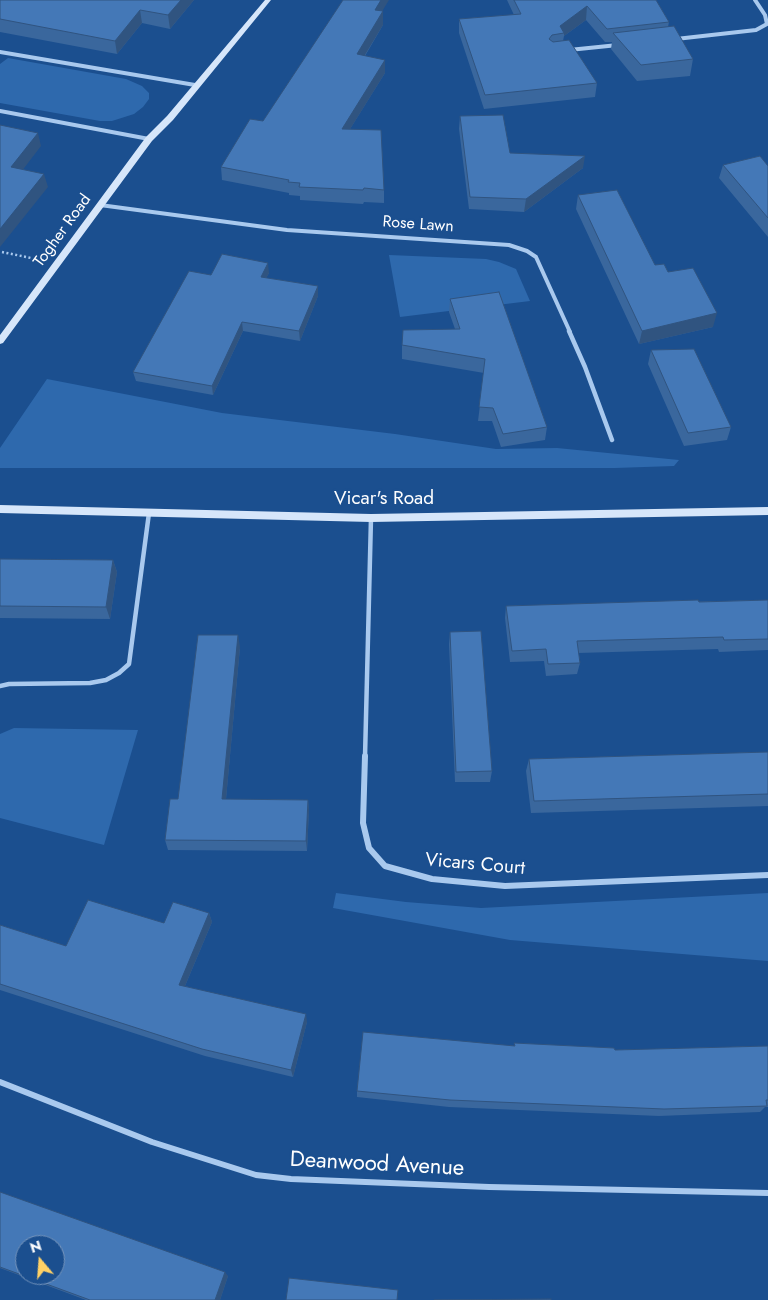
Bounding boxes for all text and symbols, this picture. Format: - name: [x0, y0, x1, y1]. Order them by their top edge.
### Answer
- street label: Togher Road: [30, 191, 96, 271]
- street label: Rose Lawn: [382, 213, 454, 237]
- street label: Vicar's Road: [334, 488, 434, 510]
- street label: Vicars Court: [424, 849, 526, 881]
- street label: Deanwood Avenue: [289, 1147, 465, 1183]
- north arrow: [15, 1235, 65, 1285]
- text: N: [27, 1235, 44, 1258]

